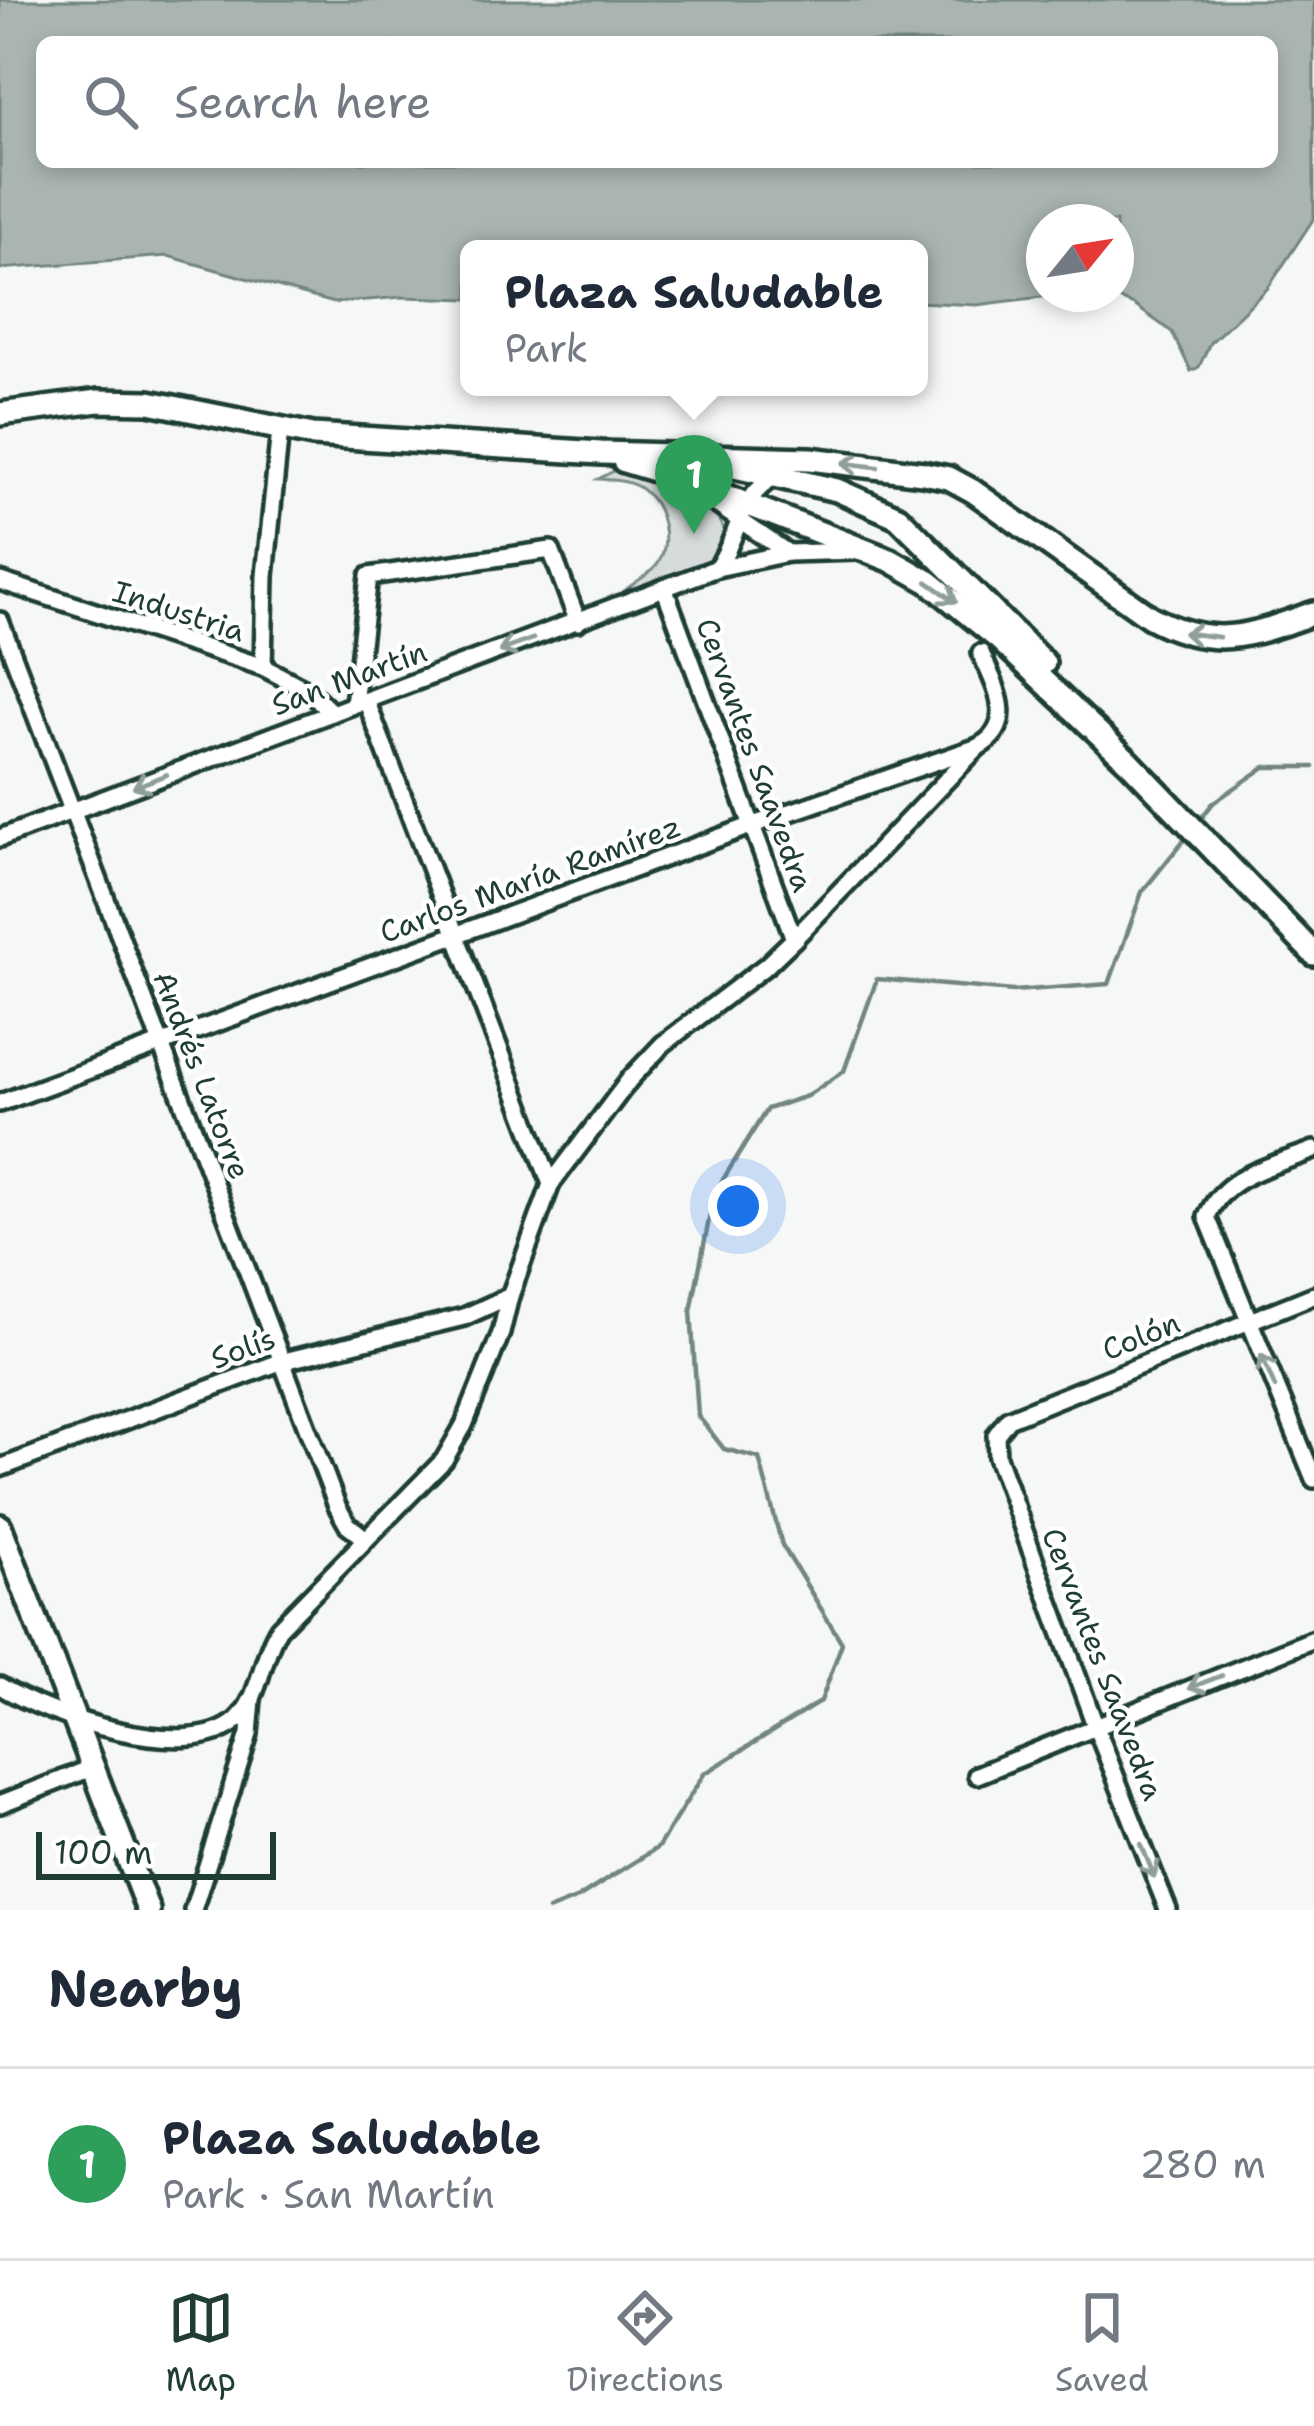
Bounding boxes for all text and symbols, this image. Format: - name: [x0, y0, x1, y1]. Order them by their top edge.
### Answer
- search box: [36, 36, 1278, 168]
- icon: search: [78, 69, 144, 135]
- text: Search here: [174, 72, 431, 132]
- north arrow: [1026, 204, 1134, 312]
- popup: [460, 240, 928, 396]
- text: Plaza Saludable: [504, 262, 884, 322]
- text: Park: [504, 322, 588, 374]
- pin: 1: [655, 435, 733, 534]
- one-way arrow: [841, 454, 880, 476]
- street label: Industria: [108, 570, 251, 652]
- one-way arrow: [924, 579, 958, 604]
- street label: Cervantes Saavedra: [686, 612, 824, 898]
- one-way arrow: [1183, 624, 1222, 646]
- street label: San Martín: [266, 631, 432, 725]
- one-way arrow: [498, 636, 535, 657]
- one-way arrow: [133, 772, 170, 794]
- street label: Carlos María Ramírez: [374, 805, 686, 953]
- street label: Andrés Latorre: [143, 965, 261, 1185]
- your location: [708, 1176, 768, 1236]
- street label: Colón: [1096, 1302, 1186, 1370]
- street label: Solís: [205, 1317, 281, 1379]
- one-way arrow: [1256, 1354, 1277, 1391]
- street label: Cervantes Saavedra: [1032, 1522, 1174, 1806]
- one-way arrow: [1188, 1673, 1225, 1694]
- scale bar: [36, 1826, 276, 1879]
- text: 100 m: [54, 1830, 153, 1875]
- one-way arrow: [1139, 1841, 1161, 1878]
- text: Nearby: [48, 1954, 243, 2022]
- text: Plaza Saludable: [162, 2108, 541, 2168]
- text: 1: [78, 2138, 96, 2190]
- text: 280 m: [1139, 2138, 1266, 2190]
- text: Park · San Martín: [162, 2168, 495, 2220]
- tab: Map: [165, 2285, 236, 2402]
- tab: Directions: [567, 2285, 724, 2402]
- tab: Saved: [1055, 2285, 1149, 2402]

